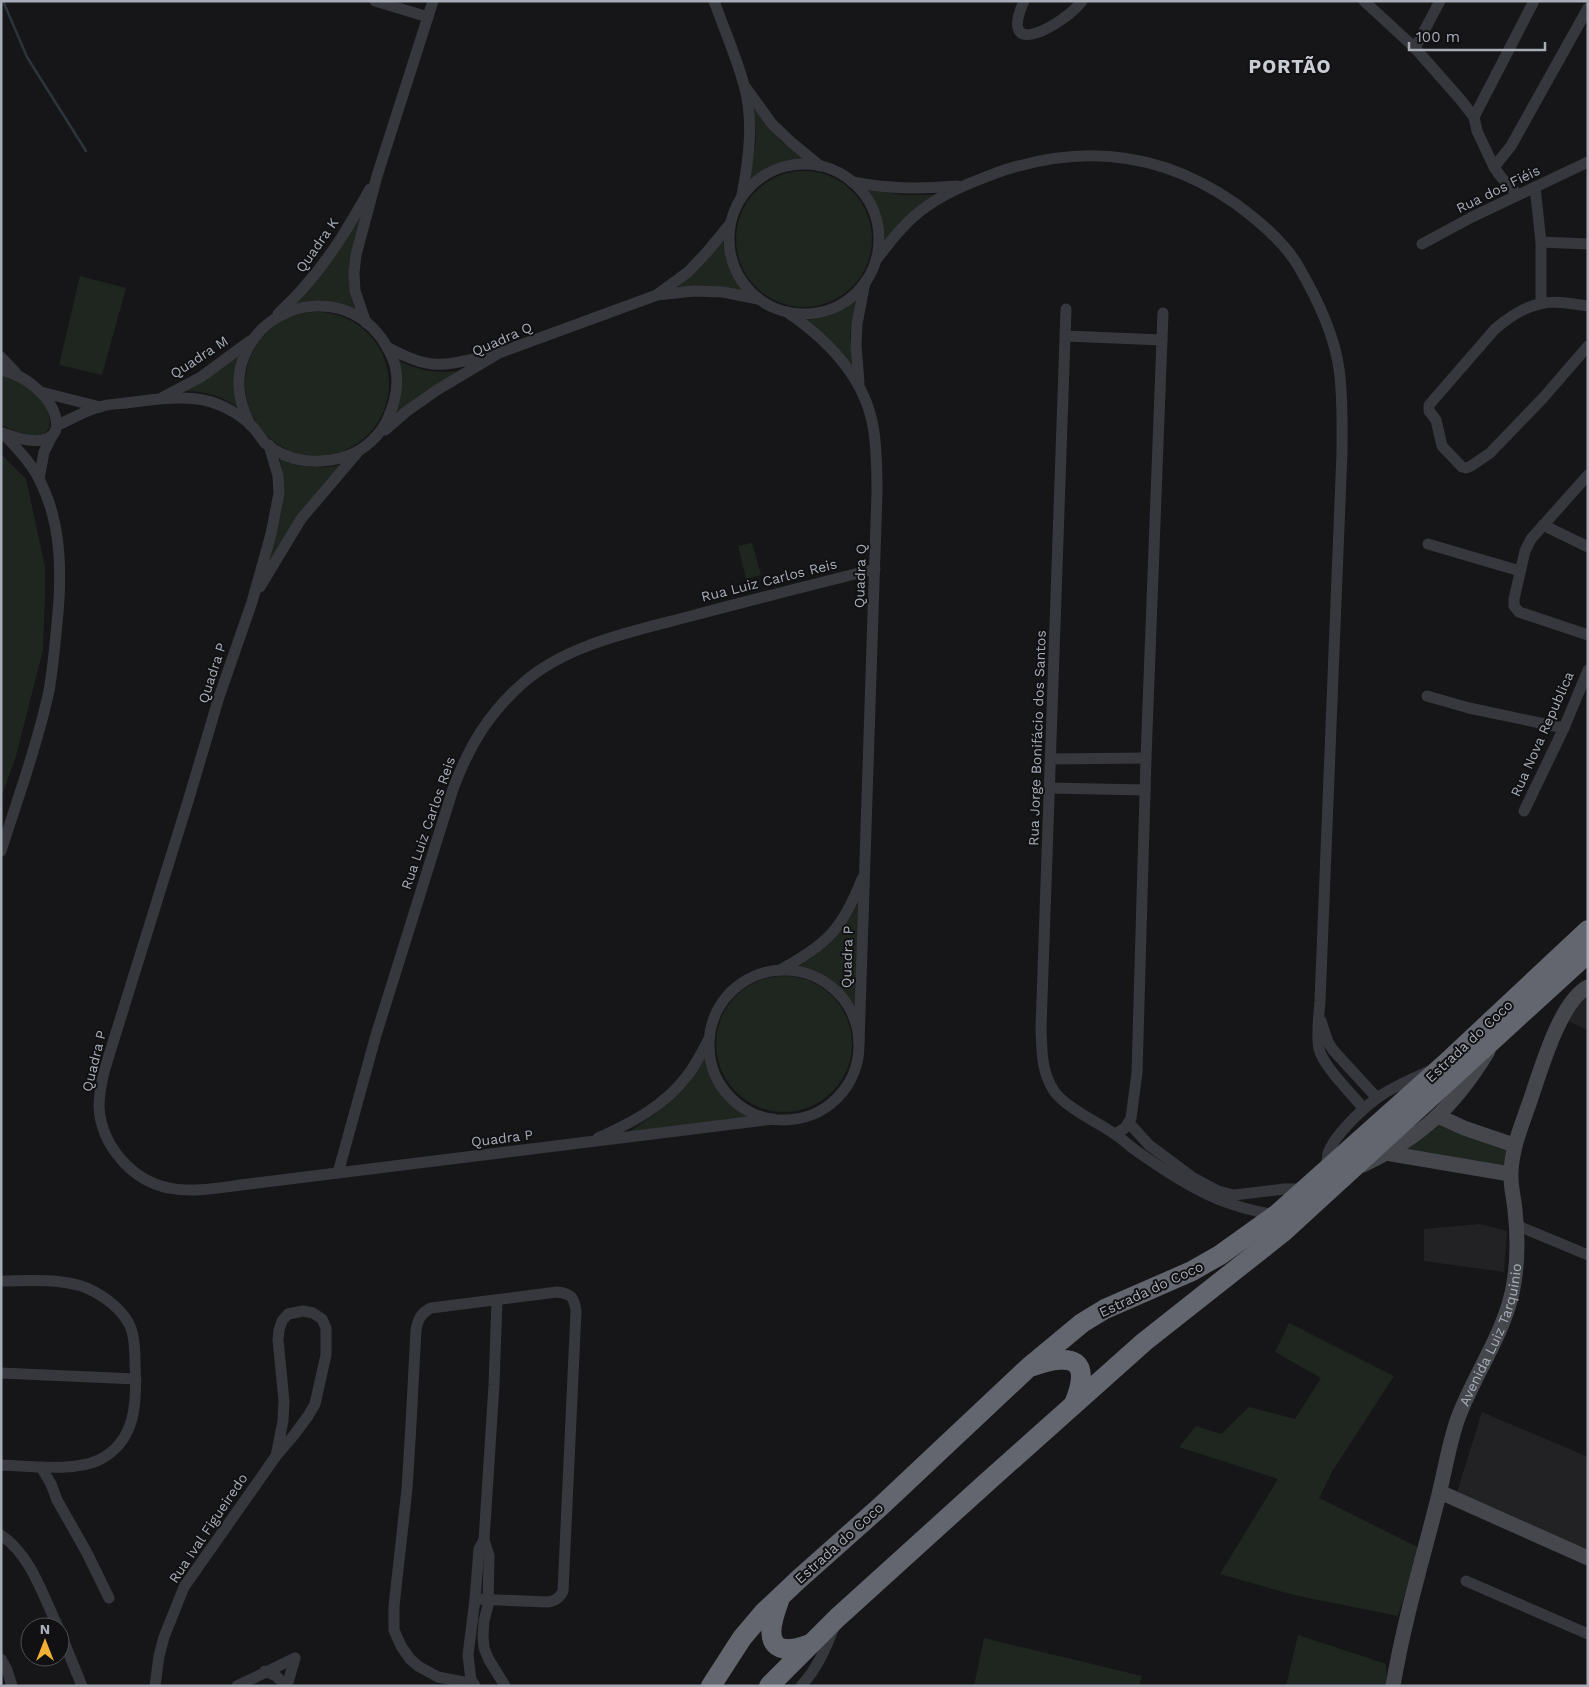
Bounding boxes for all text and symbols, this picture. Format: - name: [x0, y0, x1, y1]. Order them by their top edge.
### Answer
- scale bar: [1409, 20, 1545, 52]
- text: 100 m: [1416, 28, 1460, 46]
- district label: PORTÃO: [1249, 55, 1331, 78]
- street label: Rua dos Fiéis: [1454, 162, 1542, 216]
- street label: Quadra K: [292, 215, 342, 275]
- street label: Quadra Q: [469, 319, 535, 359]
- street label: Quadra M: [167, 332, 231, 382]
- street label: Quadra Q: [851, 544, 869, 608]
- street label: Rua Luiz Carlos Reis: [699, 555, 839, 605]
- street label: Rua Jorge Bonifácio dos Santos: [1025, 630, 1049, 846]
- street label: Quadra P: [195, 641, 229, 705]
- street label: Rua Nova Republica: [1507, 669, 1577, 799]
- street label: Rua Luiz Carlos Reis: [398, 755, 458, 891]
- street label: Quadra P: [838, 926, 856, 988]
- street label: Estrada do Coco: [1422, 997, 1516, 1085]
- street label: Quadra P: [79, 1029, 109, 1093]
- street label: Quadra P: [470, 1126, 534, 1150]
- street label: Estrada do Coco: [1096, 1258, 1206, 1320]
- street label: Avenida Luiz Tarquinio: [1456, 1263, 1524, 1408]
- street label: Rua Ival Figueiredo: [165, 1470, 251, 1586]
- street label: Estrada do Coco: [792, 1499, 886, 1587]
- north arrow: [20, 1617, 70, 1667]
- text: N: [40, 1621, 50, 1637]

